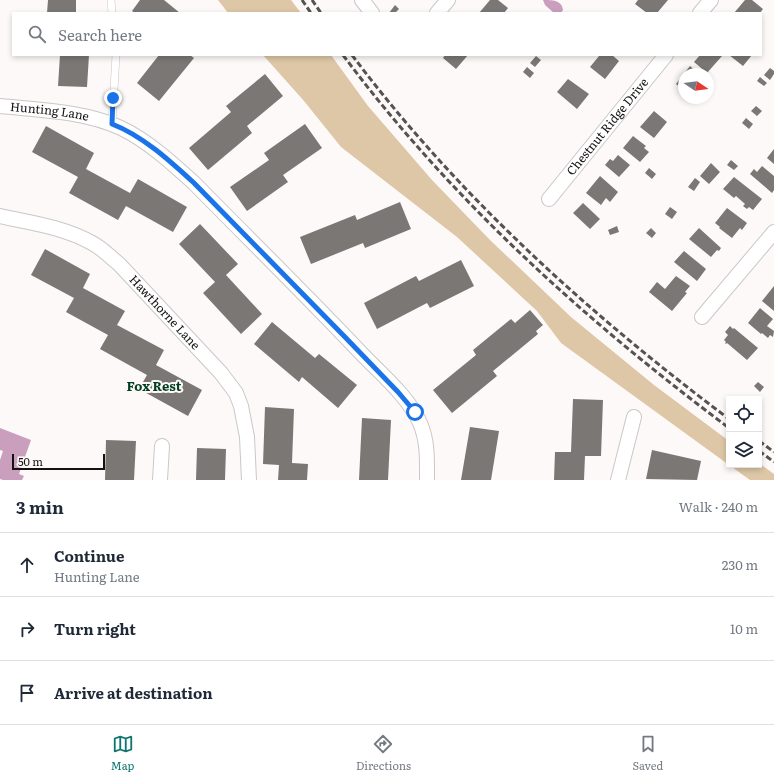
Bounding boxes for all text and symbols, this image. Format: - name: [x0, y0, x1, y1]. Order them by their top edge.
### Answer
- search box: [12, 12, 762, 56]
- icon: search: [26, 23, 48, 45]
- text: Search here: [58, 23, 142, 46]
- north arrow: [678, 68, 714, 104]
- street label: Chestnut Ridge Drive: [562, 74, 652, 179]
- route end: [104, 89, 122, 107]
- street label: Hunting Lane: [9, 97, 91, 125]
- street label: Hawthorne Lane: [126, 270, 205, 353]
- district label: Fox Rest: [127, 376, 182, 395]
- map controls: [726, 396, 762, 468]
- button: locate: [726, 396, 762, 432]
- route start: [406, 403, 424, 421]
- button: layers: [726, 432, 762, 468]
- scale bar: [12, 452, 105, 471]
- text: 50 m: [18, 453, 43, 469]
- text: 3 min: [16, 494, 64, 519]
- text: Walk · 240 m: [679, 497, 758, 516]
- text: Continue: [54, 544, 124, 567]
- icon: ahead: [16, 554, 38, 576]
- text: 230 m: [722, 555, 758, 574]
- text: Hunting Lane: [54, 567, 140, 586]
- text: Turn right: [54, 617, 136, 640]
- icon: right: [16, 618, 38, 640]
- text: 10 m: [730, 619, 758, 638]
- text: Arrive at destination: [54, 681, 213, 704]
- icon: arrive: [16, 682, 38, 704]
- tab: Map: [111, 733, 134, 773]
- tab: Directions: [356, 733, 411, 773]
- tab: Saved: [633, 733, 663, 773]

